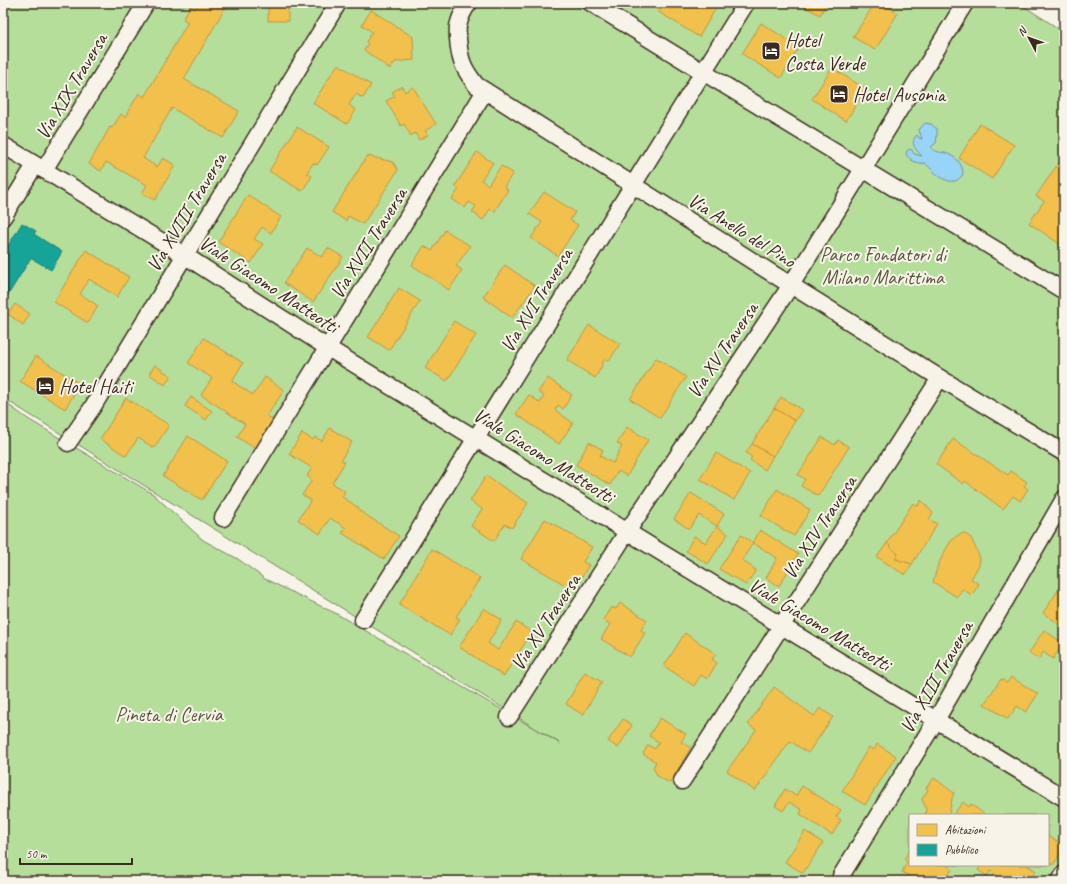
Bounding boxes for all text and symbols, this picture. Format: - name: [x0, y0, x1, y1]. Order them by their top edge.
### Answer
- north arrow: [1009, 18, 1049, 58]
- text: N: [1014, 23, 1030, 39]
- street label: Via XIX Traversa: [30, 27, 114, 144]
- place label: Hotel Costa Verde: [785, 28, 867, 76]
- hotel icon: Hotel Costa Verde: [760, 40, 782, 62]
- place label: Hotel Ausonia: [853, 82, 947, 107]
- hotel icon: Hotel Ausonia: [828, 83, 850, 105]
- street label: Via XVIII Traversa: [141, 147, 233, 276]
- street label: Via XVII Traversa: [324, 181, 413, 304]
- street label: Via Anello del Pino: [683, 187, 801, 274]
- street label: Viale Giacomo Matteotti: [194, 230, 345, 340]
- street label: Via XVI Traversa: [495, 242, 579, 357]
- park label: Parco Fondatori di Milano Marittima: [820, 242, 948, 290]
- street label: Via XV Traversa: [681, 296, 765, 403]
- place label: Hotel Haiti: [59, 374, 134, 399]
- hotel icon: Hotel Haiti: [34, 375, 56, 397]
- street label: Viale Giacomo Matteotti: [469, 402, 621, 510]
- street label: Via XIV Traversa: [777, 469, 863, 584]
- street label: Via XV Traversa: [505, 568, 587, 675]
- street label: Viale Giacomo Matteotti: [744, 572, 897, 678]
- street label: Via XIII Traversa: [894, 615, 980, 738]
- park label: Pineta di Cervia: [115, 702, 224, 727]
- legend: [909, 814, 1049, 866]
- text: Abitazioni: [945, 822, 987, 838]
- scale bar: [20, 840, 132, 866]
- text: Pubblico: [945, 842, 979, 858]
- text: 50 m: [26, 846, 48, 862]

